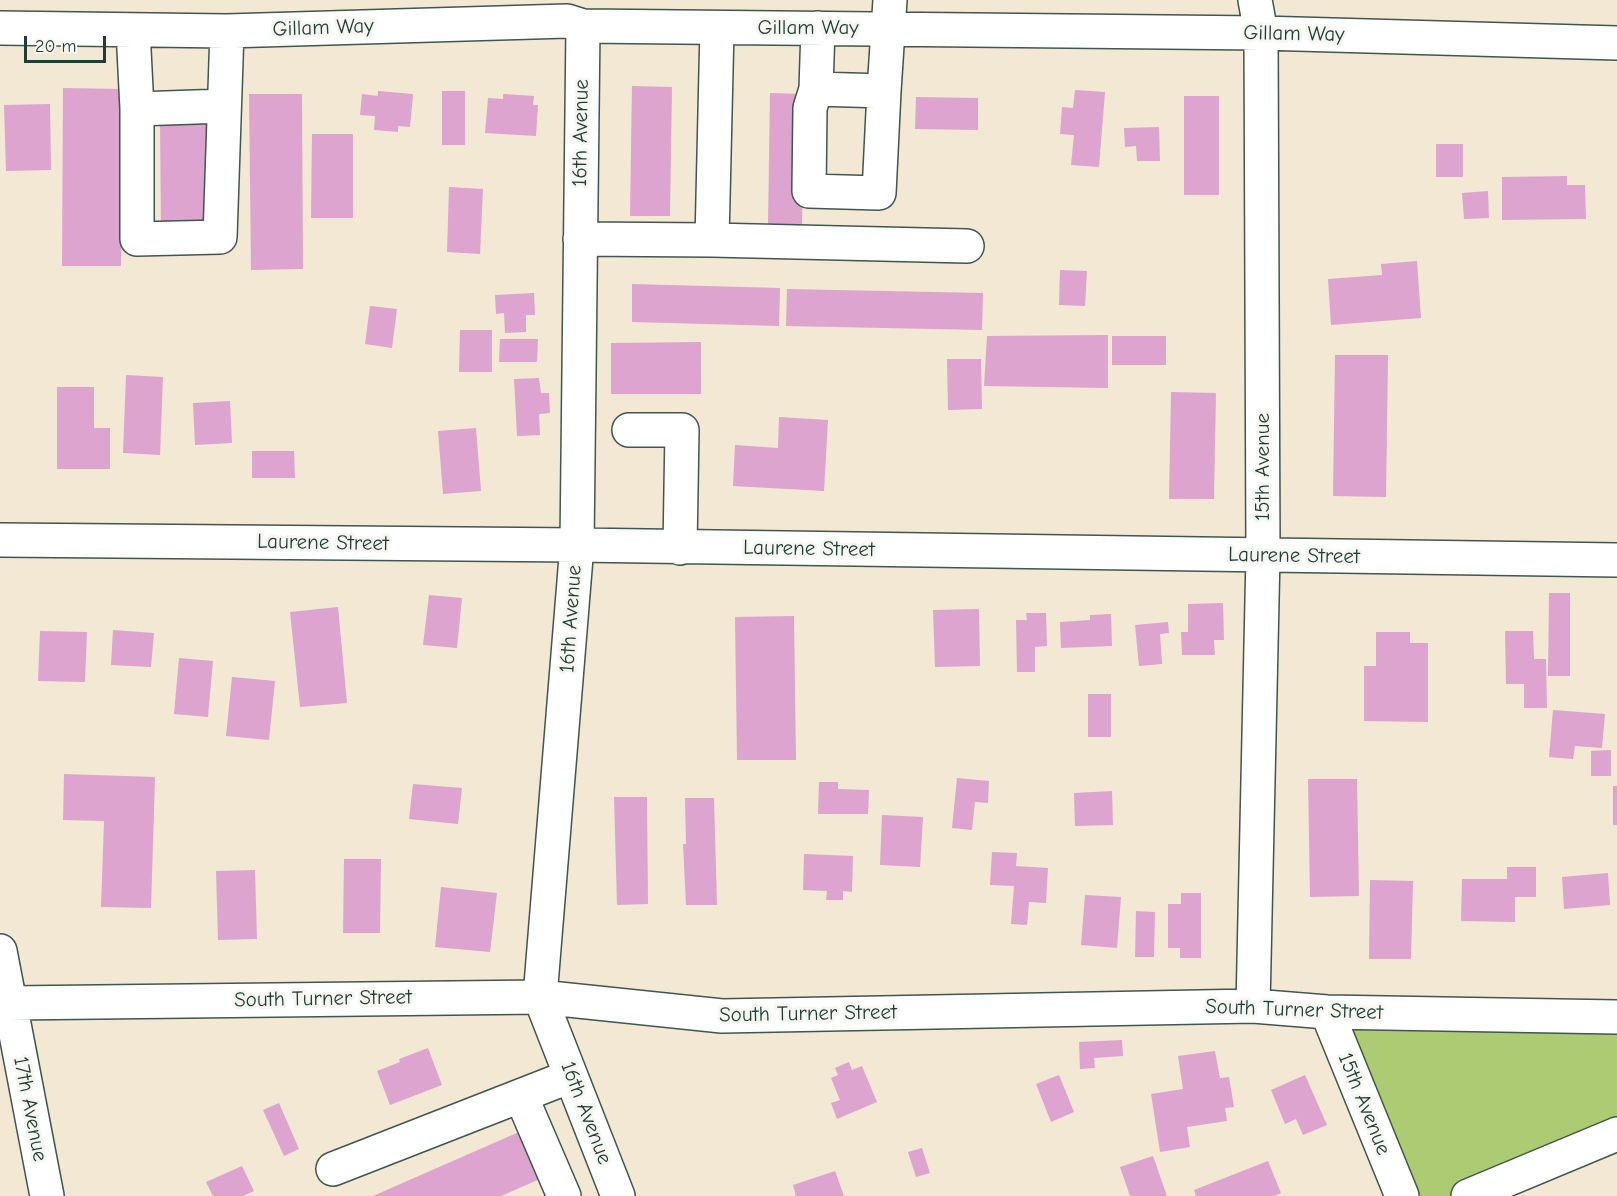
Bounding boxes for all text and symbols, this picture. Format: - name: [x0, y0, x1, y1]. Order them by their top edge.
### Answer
- street label: Gillam Way: [272, 14, 374, 42]
- street label: Gillam Way: [757, 15, 859, 41]
- street label: Gillam Way: [1243, 21, 1345, 47]
- scale bar: [27, 24, 110, 62]
- text: 20 m: [35, 36, 76, 57]
- street label: 16th Avenue: [567, 79, 595, 187]
- street label: 15th Avenue: [1250, 413, 1276, 521]
- street label: Laurene Street: [257, 529, 389, 557]
- street label: Laurene Street: [743, 535, 875, 563]
- street label: Laurene Street: [1228, 542, 1360, 570]
- street label: 16th Avenue: [555, 564, 587, 674]
- street label: South Turner Street: [234, 985, 412, 1013]
- street label: South Turner Street: [1205, 994, 1383, 1026]
- street label: South Turner Street: [719, 1000, 897, 1028]
- street label: 15th Avenue: [1332, 1049, 1396, 1159]
- street label: 17th Avenue: [7, 1054, 53, 1164]
- street label: 16th Avenue: [555, 1058, 617, 1168]

